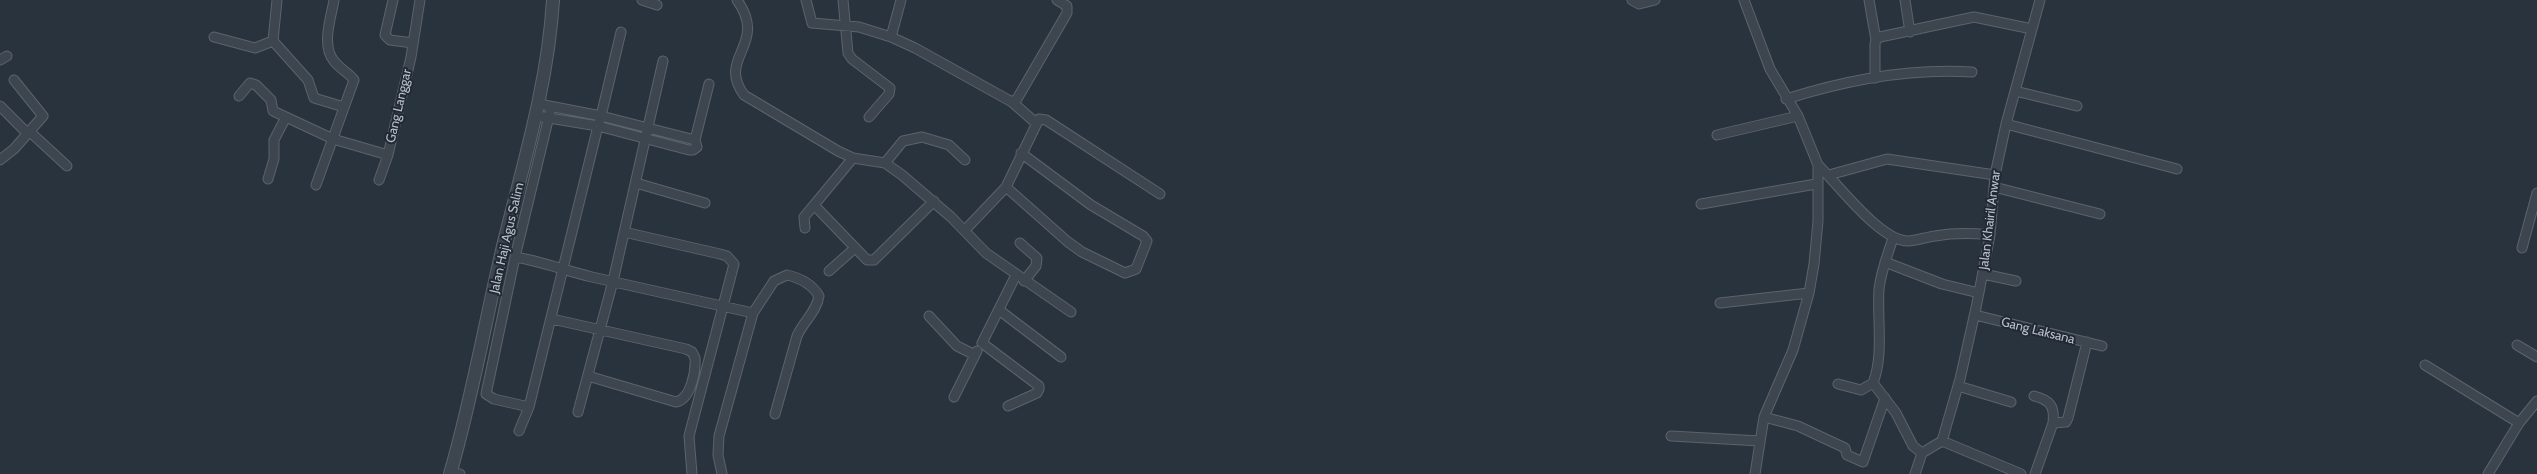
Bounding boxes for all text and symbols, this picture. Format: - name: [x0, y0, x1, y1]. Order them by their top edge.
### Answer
- street label: Gang Langgar: [383, 68, 415, 144]
- street label: Jalan Khairil Anwar: [1976, 169, 2004, 271]
- street label: Jalan Haji Agus Salim: [487, 181, 527, 295]
- street label: Gang Laksana: [2000, 314, 2076, 348]

